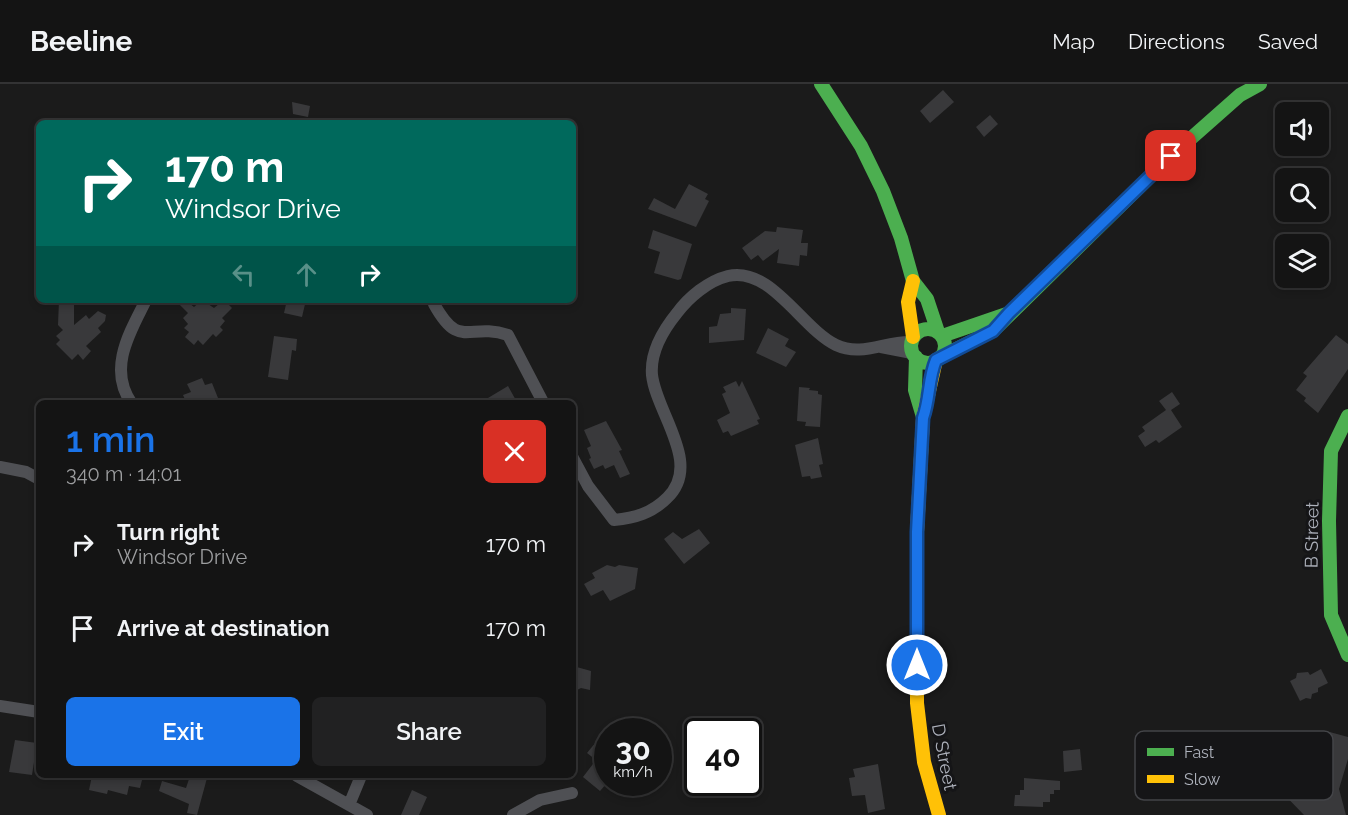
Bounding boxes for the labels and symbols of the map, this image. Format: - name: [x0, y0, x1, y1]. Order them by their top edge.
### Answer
- pin: [1145, 130, 1196, 181]
- street label: B Street: [1300, 502, 1323, 568]
- position arrow: [885, 633, 949, 697]
- speed limit sign: 40: [684, 718, 762, 796]
- street label: D Street: [928, 722, 961, 792]
- legend: [1135, 731, 1333, 800]
- text: Fast: [1184, 743, 1215, 762]
- text: Slow: [1184, 770, 1220, 789]

